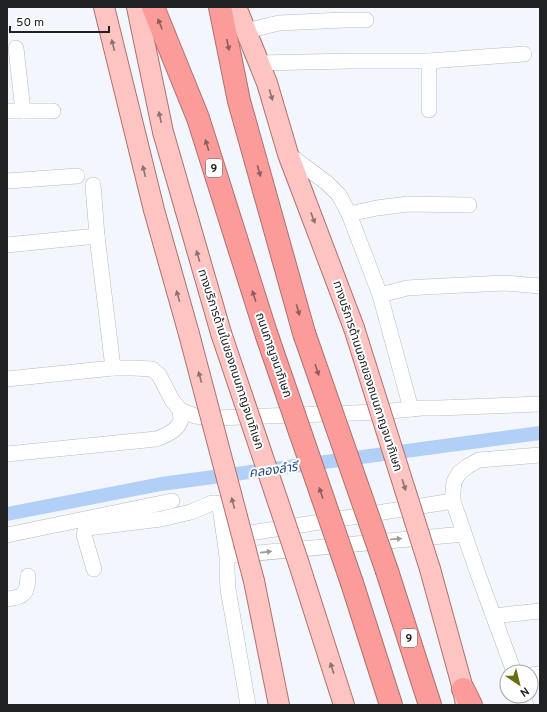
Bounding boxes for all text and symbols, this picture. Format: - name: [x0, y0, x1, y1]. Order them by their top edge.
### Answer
- scale bar: [10, 8, 109, 34]
- text: 50 m: [16, 15, 44, 31]
- one-way arrow: [156, 18, 163, 30]
- one-way arrow: [109, 38, 115, 51]
- one-way arrow: [225, 39, 231, 51]
- one-way arrow: [268, 89, 274, 101]
- one-way arrow: [157, 111, 163, 123]
- one-way arrow: [203, 139, 209, 151]
- road number: 9: [206, 159, 222, 177]
- one-way arrow: [141, 164, 147, 176]
- one-way arrow: [256, 166, 262, 178]
- one-way arrow: [310, 213, 316, 225]
- one-way arrow: [195, 249, 201, 261]
- street label: ทางบริการด้านในของถนนกาญจนาภิเษก: [193, 267, 267, 452]
- street label: ทางบริการด้านนอกของถนนกาญจนาภิเษก: [329, 279, 406, 474]
- one-way arrow: [175, 290, 181, 302]
- one-way arrow: [251, 290, 257, 302]
- one-way arrow: [295, 304, 301, 316]
- street label: ถนนกาญจนาภิเษก: [251, 311, 295, 400]
- one-way arrow: [314, 364, 320, 376]
- one-way arrow: [197, 371, 203, 383]
- water label: คลองลำรี: [248, 459, 301, 482]
- one-way arrow: [401, 479, 407, 491]
- one-way arrow: [317, 487, 323, 499]
- one-way arrow: [230, 496, 236, 508]
- one-way arrow: [390, 536, 402, 543]
- one-way arrow: [260, 548, 272, 555]
- road number: 9: [401, 629, 417, 647]
- one-way arrow: [329, 662, 335, 674]
- north arrow: [499, 664, 539, 704]
- text: N: [517, 683, 531, 699]

